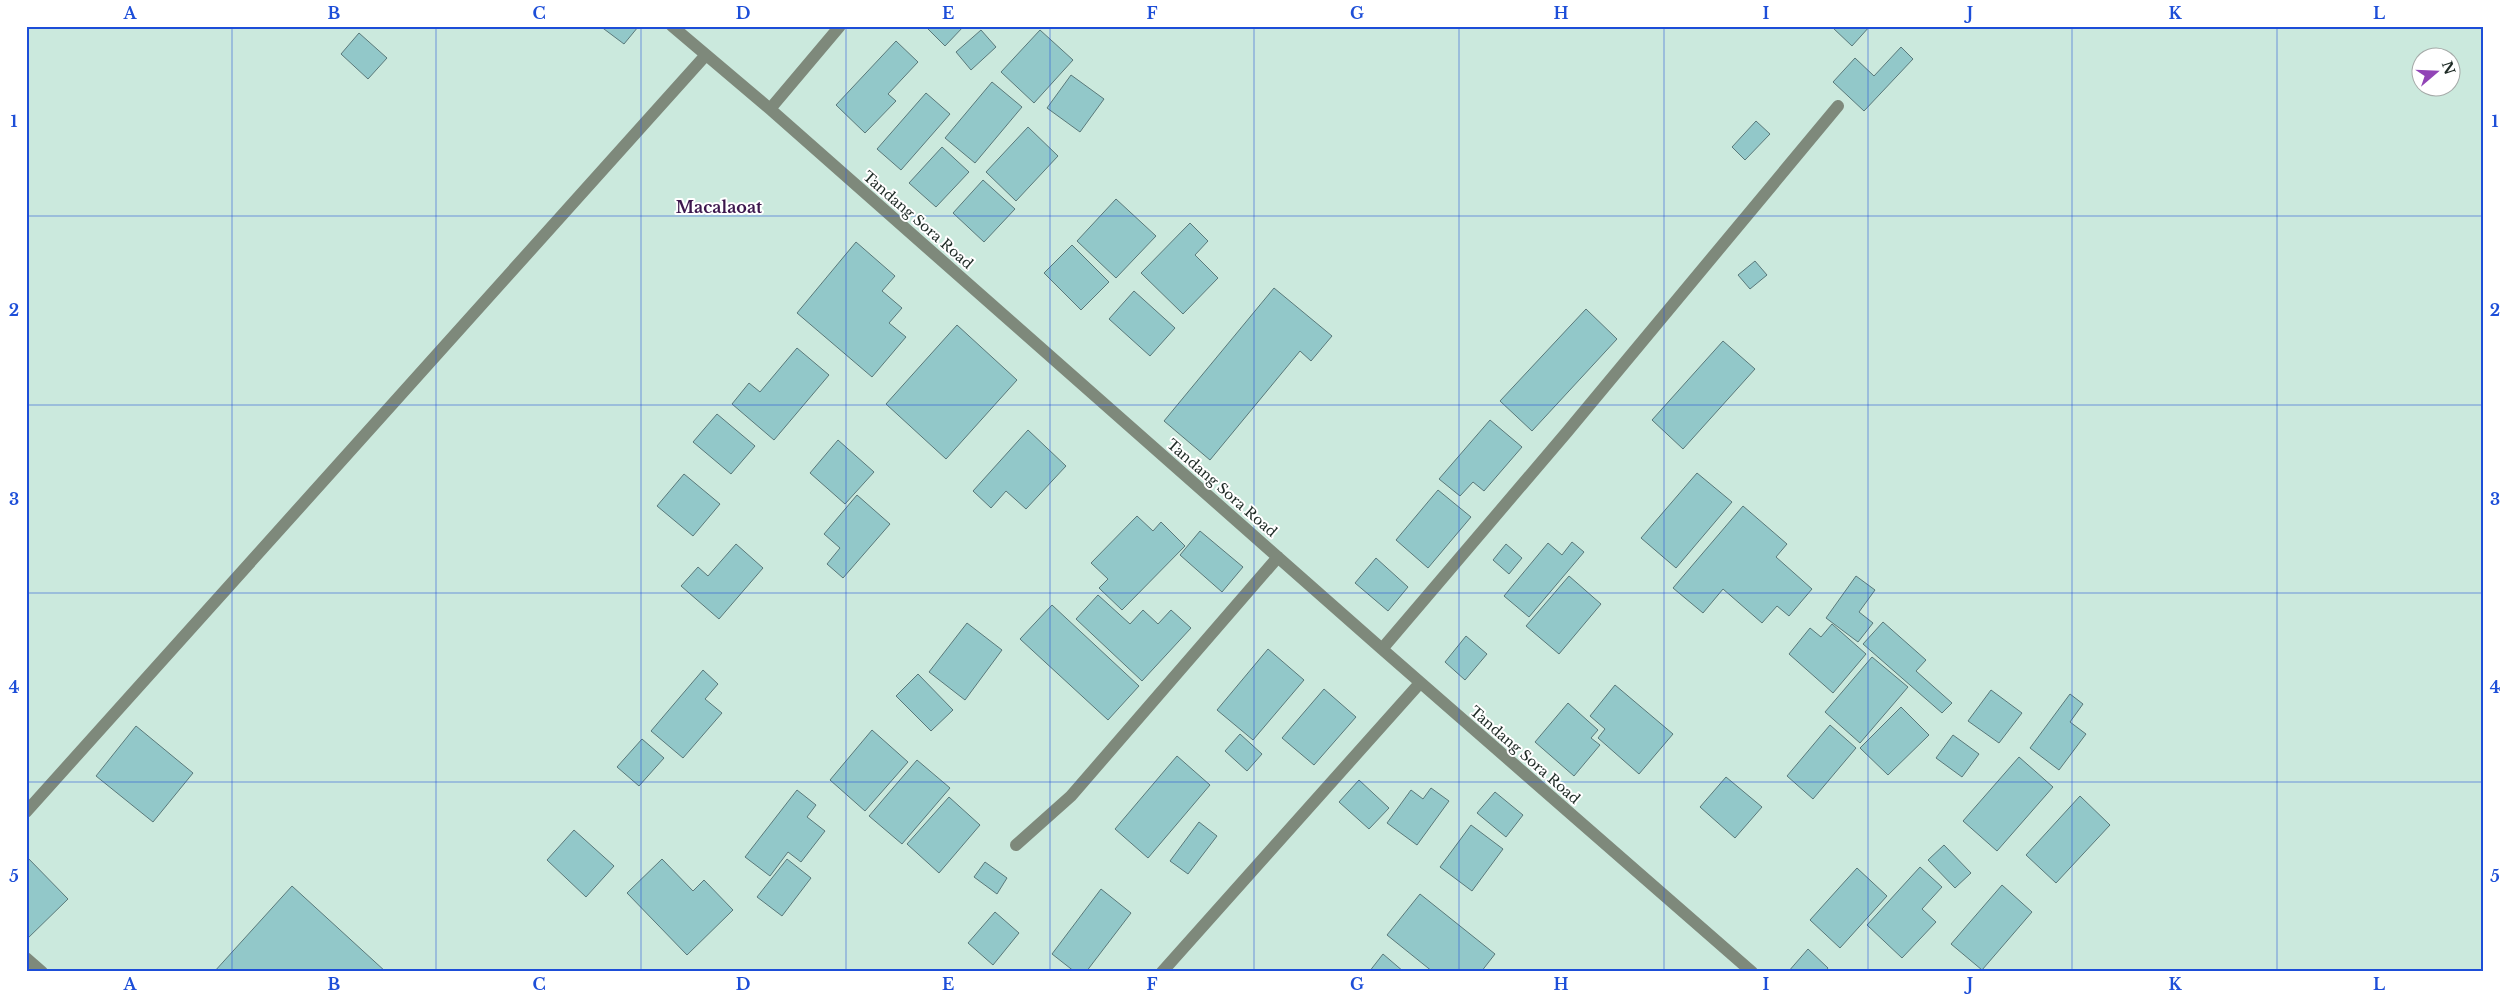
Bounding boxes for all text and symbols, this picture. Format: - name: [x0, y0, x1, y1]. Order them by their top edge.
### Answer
- text: A: [123, 3, 138, 23]
- text: B: [328, 3, 341, 23]
- text: C: [532, 3, 546, 23]
- text: D: [736, 3, 750, 23]
- text: E: [942, 3, 954, 23]
- text: F: [1146, 3, 1158, 23]
- text: G: [1350, 3, 1364, 23]
- text: H: [1553, 3, 1569, 23]
- text: I: [1763, 3, 1770, 23]
- text: J: [1964, 3, 1973, 23]
- text: K: [2168, 3, 2182, 23]
- text: L: [2373, 3, 2385, 23]
- north arrow: [2412, 48, 2462, 98]
- text: N: [2438, 59, 2459, 77]
- text: 1: [11, 111, 18, 131]
- text: 1: [2492, 111, 2499, 131]
- street label: Tandang Sora Road: [859, 167, 977, 273]
- district label: Macalaoat: [676, 197, 763, 217]
- text: 2: [9, 300, 19, 320]
- text: 2: [2490, 300, 2500, 320]
- street label: Tandang Sora Road: [1163, 435, 1281, 541]
- text: 3: [9, 489, 19, 509]
- text: 3: [2490, 489, 2500, 509]
- text: 4: [9, 677, 19, 697]
- text: 4: [2490, 677, 2500, 697]
- street label: Tandang Sora Road: [1466, 702, 1584, 808]
- text: 5: [9, 866, 19, 886]
- text: 5: [2490, 866, 2500, 886]
- text: A: [123, 974, 138, 994]
- text: B: [328, 974, 341, 994]
- text: C: [532, 974, 546, 994]
- text: D: [736, 974, 750, 994]
- text: E: [942, 974, 954, 994]
- text: F: [1146, 974, 1158, 994]
- text: G: [1350, 974, 1364, 994]
- text: H: [1553, 974, 1569, 994]
- text: I: [1763, 974, 1770, 994]
- text: J: [1964, 974, 1973, 994]
- text: K: [2168, 974, 2182, 994]
- text: L: [2373, 974, 2385, 994]

